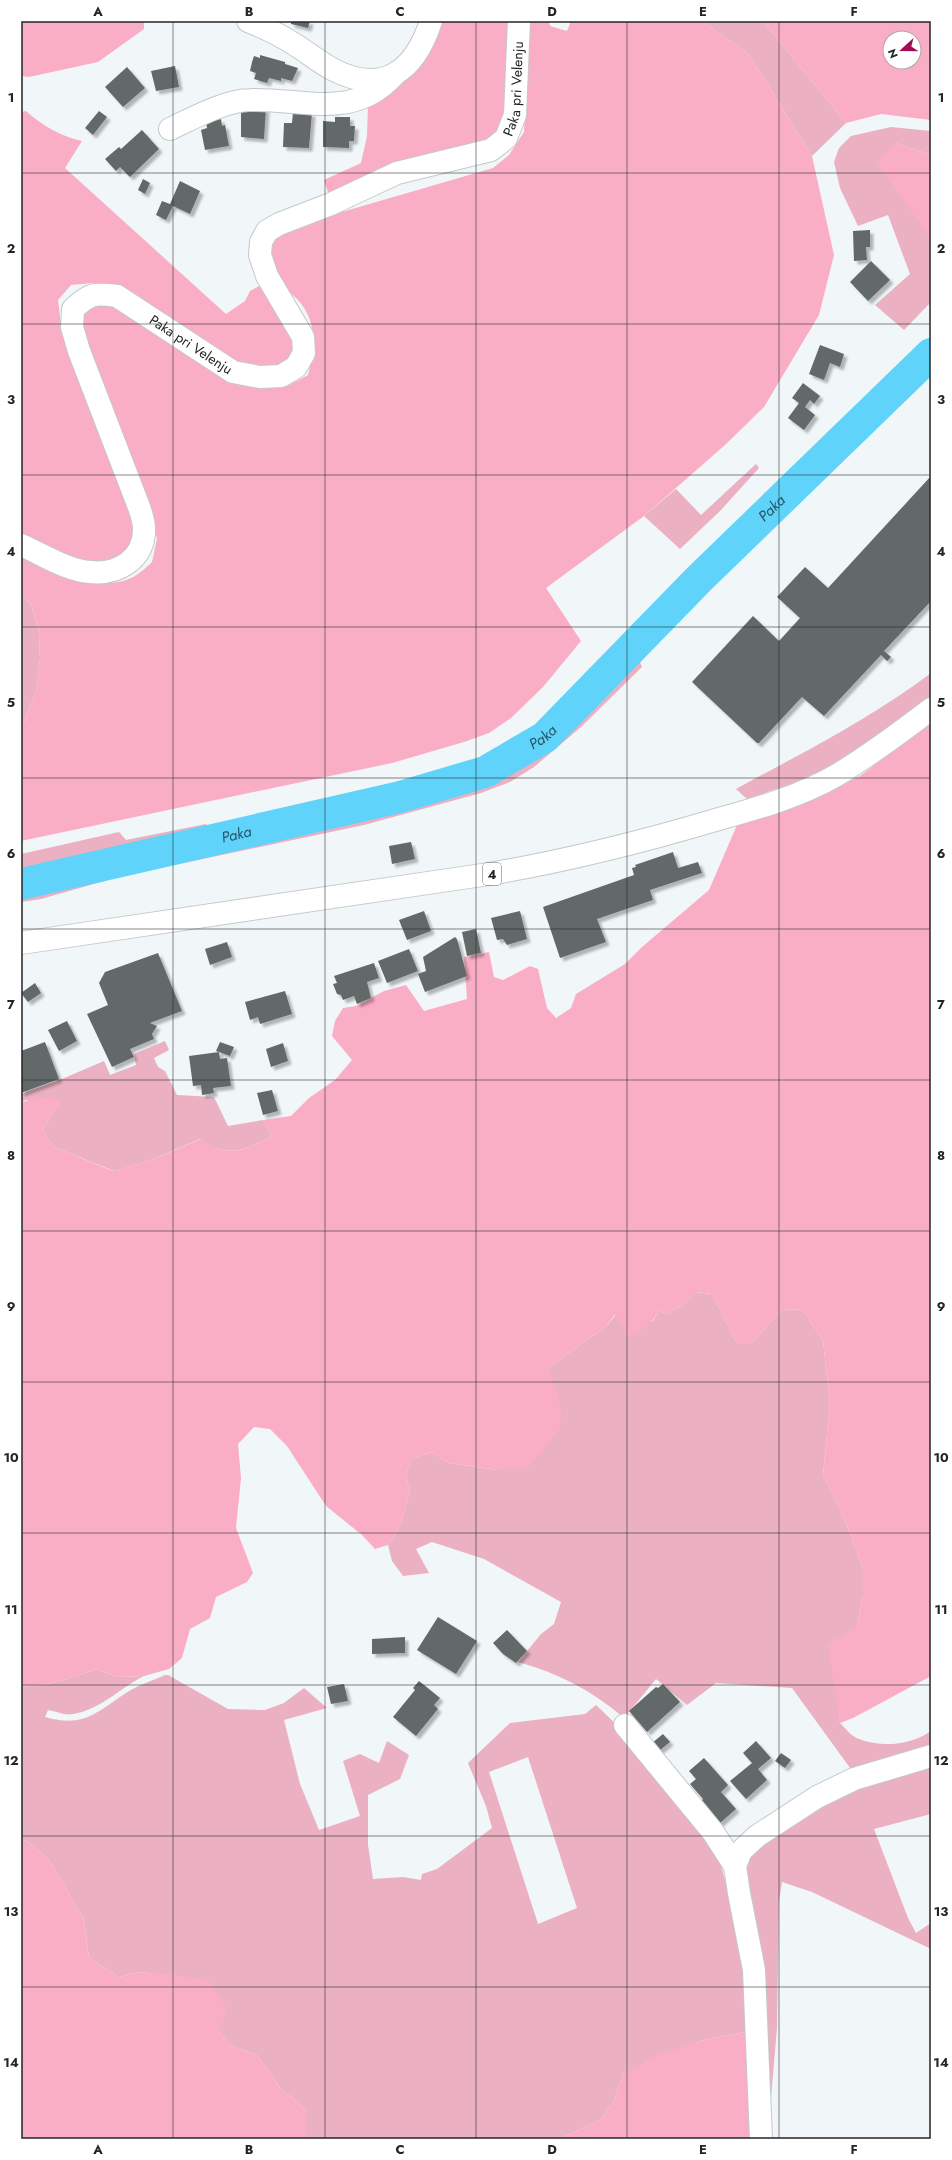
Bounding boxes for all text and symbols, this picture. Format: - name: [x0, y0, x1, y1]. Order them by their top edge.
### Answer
- text: A: [92, 2, 103, 21]
- text: B: [245, 2, 254, 21]
- text: C: [395, 2, 405, 21]
- text: D: [547, 2, 557, 21]
- text: E: [699, 2, 707, 21]
- text: F: [850, 2, 858, 21]
- north arrow: [882, 30, 922, 70]
- street label: Paka pri Velenju: [498, 41, 528, 139]
- text: N: [884, 47, 902, 61]
- text: 1: [8, 88, 14, 107]
- text: 1: [938, 88, 944, 107]
- text: 2: [7, 239, 15, 258]
- text: 2: [937, 239, 945, 258]
- street label: Paka pri Velenju: [145, 310, 237, 379]
- text: 3: [7, 390, 15, 409]
- text: 3: [937, 390, 945, 409]
- water label: Paka: [753, 489, 791, 527]
- text: 4: [6, 542, 16, 561]
- text: 4: [936, 542, 946, 561]
- text: 5: [7, 693, 15, 712]
- text: 5: [937, 693, 945, 712]
- water label: Paka: [525, 719, 563, 755]
- water label: Paka: [219, 820, 254, 849]
- text: 6: [7, 844, 16, 863]
- text: 6: [937, 844, 946, 863]
- road number: 4: [483, 863, 501, 885]
- text: 7: [7, 995, 15, 1014]
- text: 7: [937, 995, 945, 1014]
- text: 8: [7, 1146, 15, 1165]
- text: 8: [937, 1146, 945, 1165]
- text: 9: [7, 1297, 16, 1316]
- text: 9: [937, 1297, 946, 1316]
- text: 10: [3, 1448, 19, 1467]
- text: 10: [933, 1448, 949, 1467]
- text: 11: [4, 1600, 18, 1619]
- text: 11: [934, 1600, 948, 1619]
- text: 12: [3, 1751, 19, 1770]
- text: 12: [933, 1751, 949, 1770]
- text: 13: [4, 1902, 18, 1921]
- text: 13: [934, 1902, 948, 1921]
- text: 14: [3, 2053, 19, 2072]
- text: 14: [933, 2053, 949, 2072]
- text: A: [92, 2140, 103, 2159]
- text: B: [245, 2140, 254, 2159]
- text: C: [395, 2140, 405, 2159]
- text: D: [547, 2140, 557, 2159]
- text: E: [699, 2140, 707, 2159]
- text: F: [850, 2140, 858, 2159]

